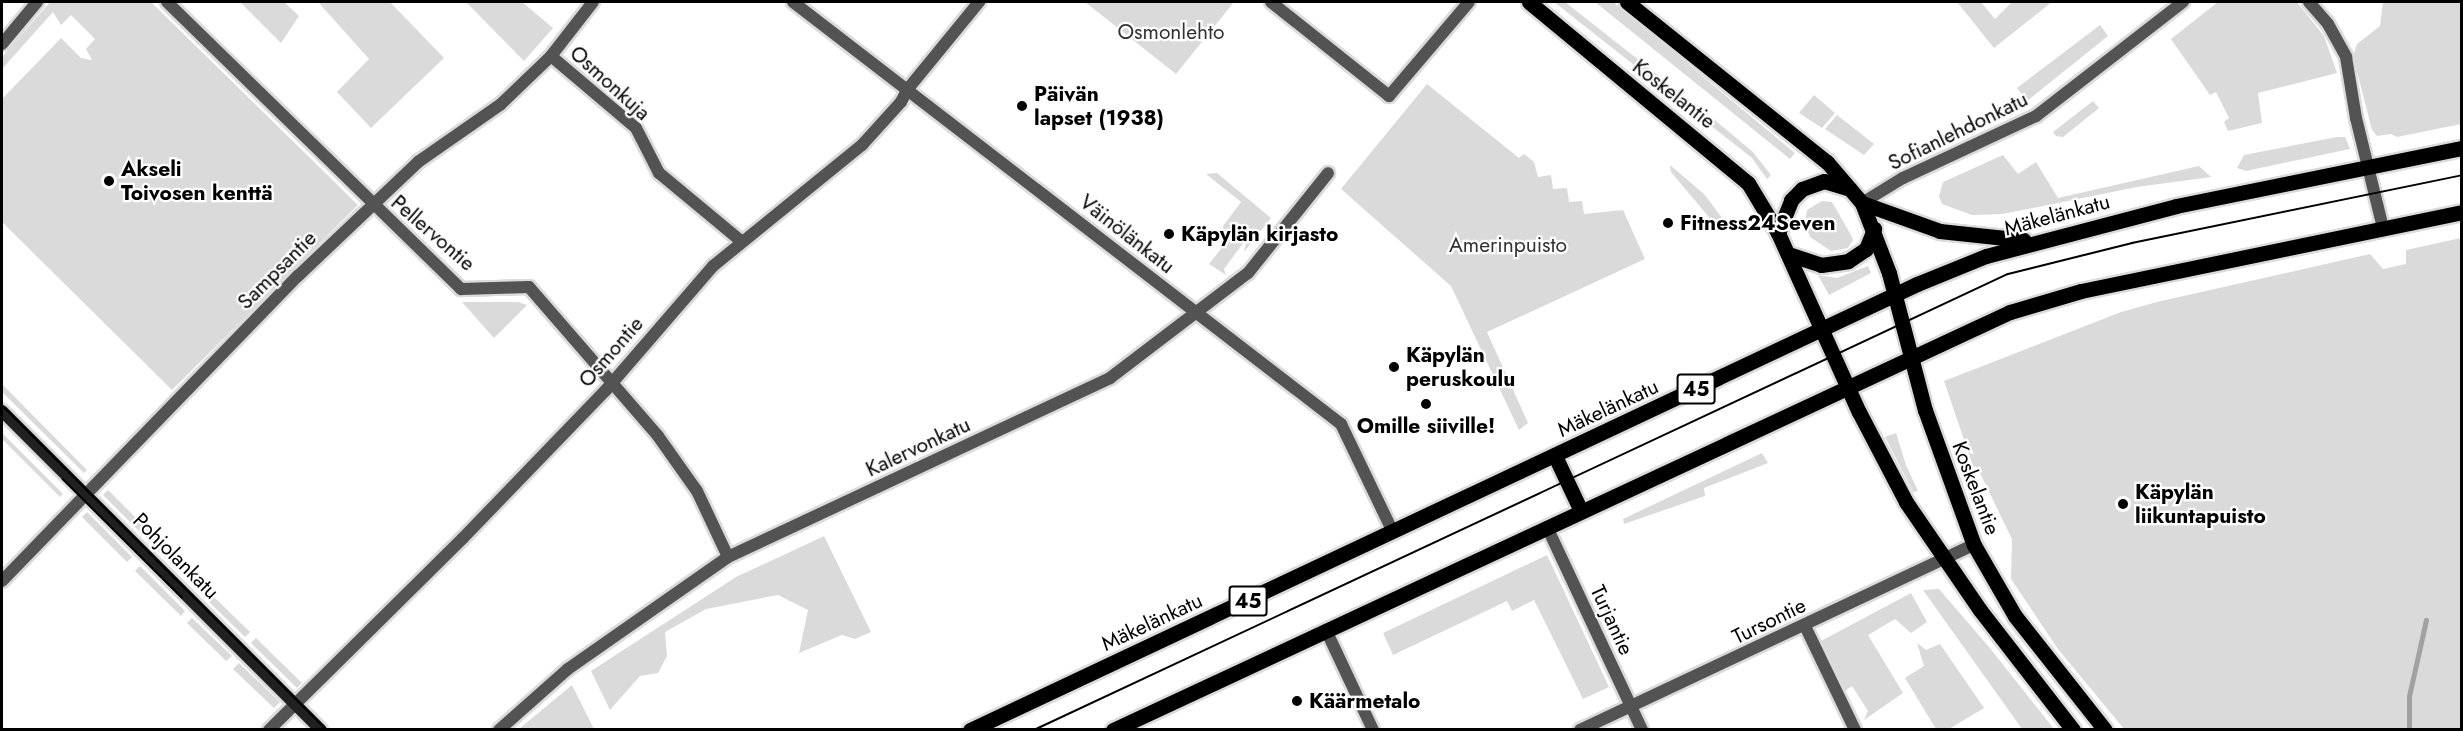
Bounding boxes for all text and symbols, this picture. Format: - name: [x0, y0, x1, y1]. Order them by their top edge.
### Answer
- park label: Osmonlehto: [1117, 19, 1225, 45]
- street label: Osmonkuja: [565, 40, 655, 126]
- street label: Koskelantie: [1628, 54, 1720, 134]
- place label: Päivän lapset (1938): [1034, 81, 1164, 131]
- street label: Sofianlehdonkatu: [1884, 86, 2032, 176]
- marker: Päivän lapset (1938): [1015, 99, 1029, 113]
- place label: Akseli Toivosen kenttä: [121, 156, 273, 206]
- marker: Akseli Toivosen kenttä: [102, 174, 116, 188]
- street label: Väinölänkatu: [1075, 189, 1179, 279]
- street label: Mäkelänkatu: [2001, 189, 2113, 241]
- street label: Pellervontie: [386, 190, 480, 276]
- place label: Fitness24Seven: [1680, 210, 1835, 236]
- marker: Fitness24Seven: [1661, 216, 1675, 230]
- place label: Käpylän kirjasto: [1181, 221, 1338, 247]
- street label: Sampsantie: [232, 225, 322, 315]
- marker: Käpylän kirjasto: [1162, 227, 1176, 241]
- park label: Amerinpuisto: [1449, 232, 1567, 258]
- street label: Osmontie: [574, 312, 648, 392]
- place label: Käpylän peruskoulu: [1406, 342, 1515, 392]
- marker: Käpylän peruskoulu: [1387, 360, 1401, 374]
- road number: 45: [1676, 372, 1716, 406]
- street label: Mäkelänkatu: [1554, 374, 1662, 442]
- marker: Omille siiville!: [1419, 397, 1433, 411]
- street label: Kalervonkatu: [862, 412, 974, 482]
- place label: Omille siiville!: [1357, 413, 1495, 439]
- street label: Koskelantie: [1947, 438, 2005, 538]
- place label: Käpylän liikuntapuisto: [2135, 479, 2266, 529]
- marker: Käpylän liikuntapuisto: [2116, 497, 2130, 511]
- street label: Pohjolankatu: [128, 508, 224, 604]
- street label: Turjantie: [1585, 581, 1639, 659]
- road number: 45: [1228, 584, 1268, 618]
- street label: Mäkelänkatu: [1098, 588, 1206, 656]
- street label: Tursontie: [1728, 592, 1810, 650]
- place label: Käärmetalo: [1309, 688, 1420, 714]
- marker: Käärmetalo: [1290, 694, 1304, 708]

